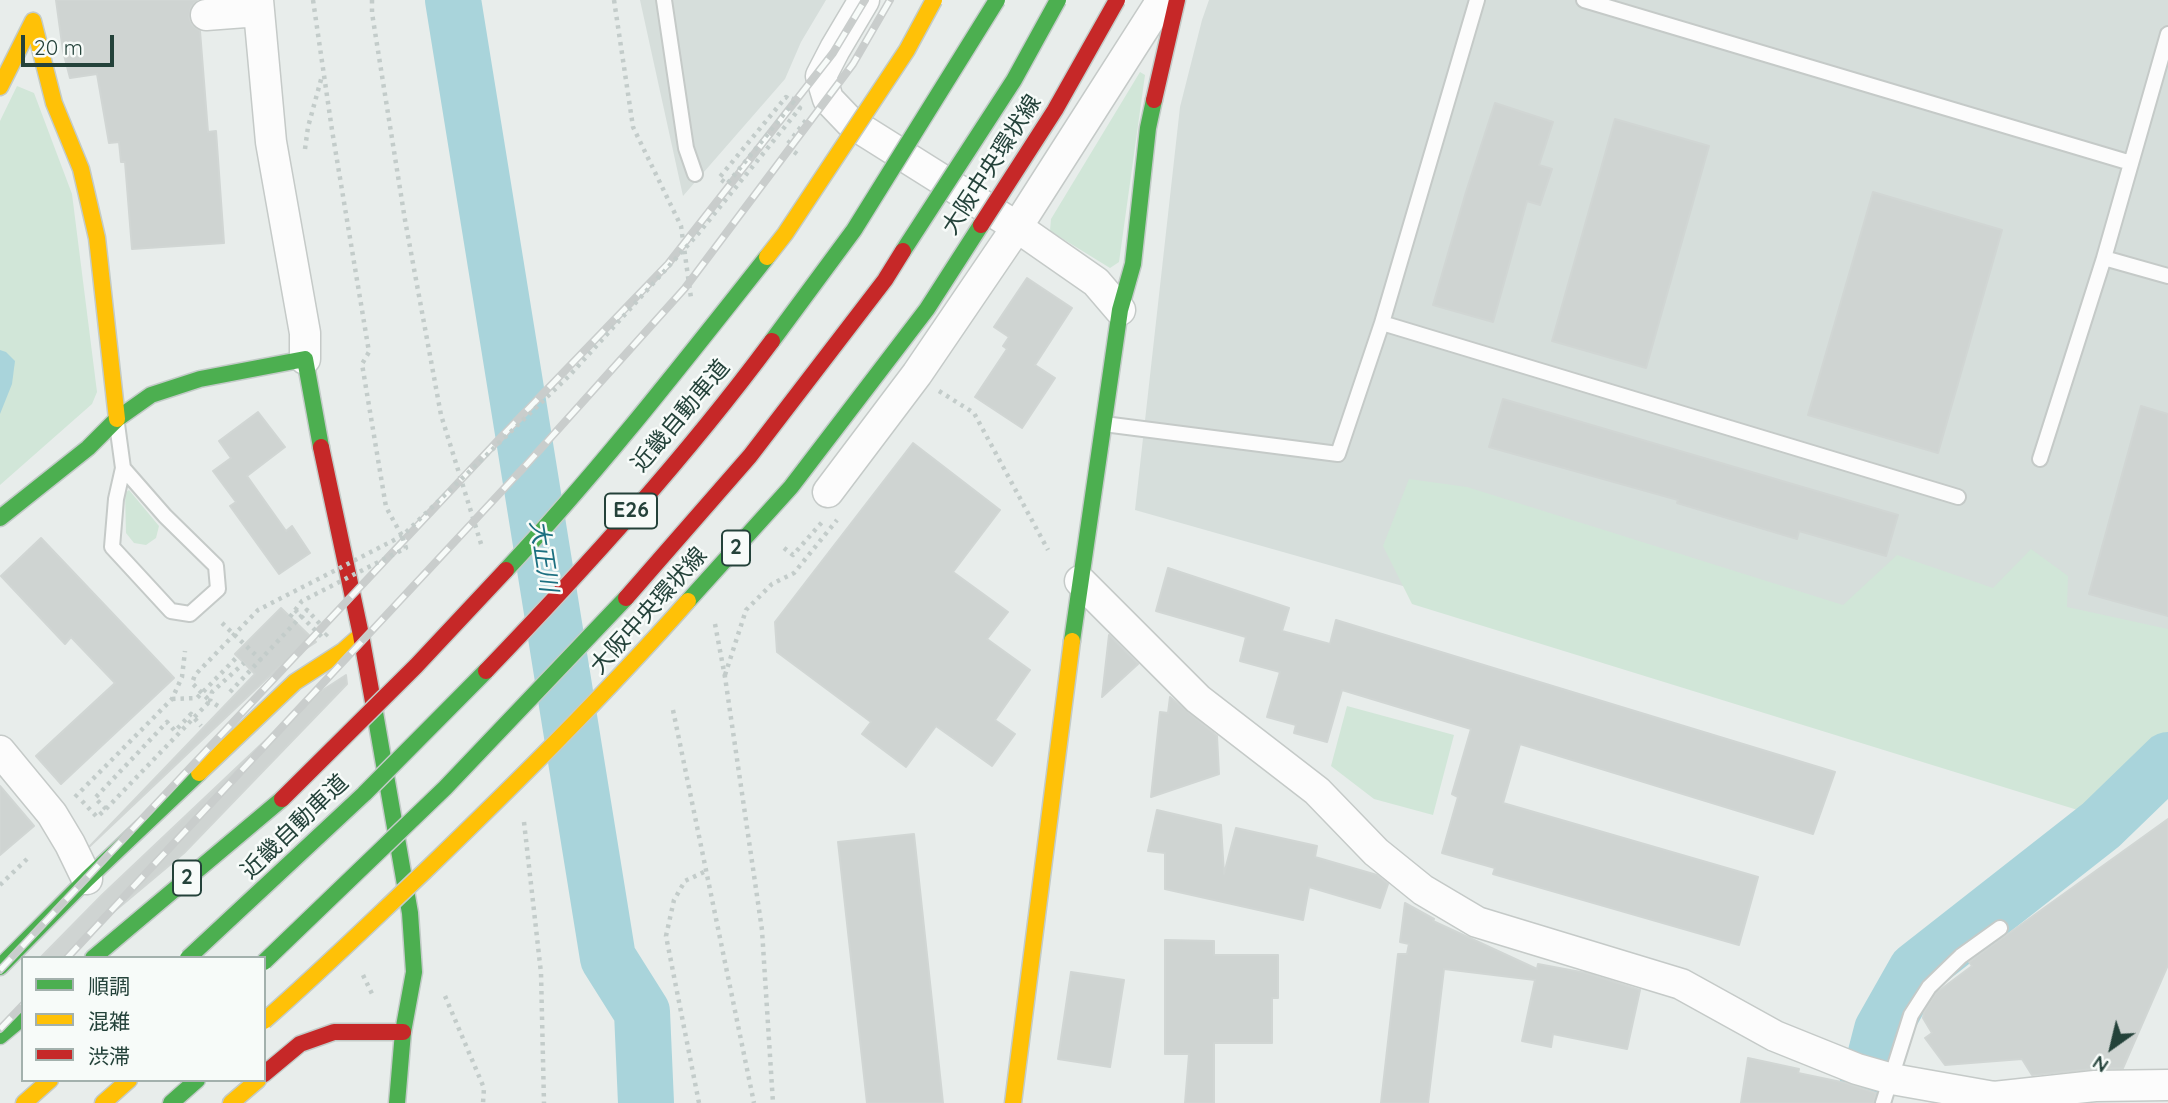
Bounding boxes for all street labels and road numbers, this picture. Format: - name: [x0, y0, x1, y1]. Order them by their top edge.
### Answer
- street label: 大阪中央環状線: [937, 90, 1047, 240]
- street label: 近畿自動車道: [626, 354, 736, 478]
- road number: E26: [605, 494, 657, 528]
- road number: 2: [722, 530, 750, 566]
- street label: 大阪中央環状線: [585, 542, 713, 680]
- street label: 近畿自動車道: [236, 769, 354, 885]
- road number: 2: [173, 860, 201, 896]

